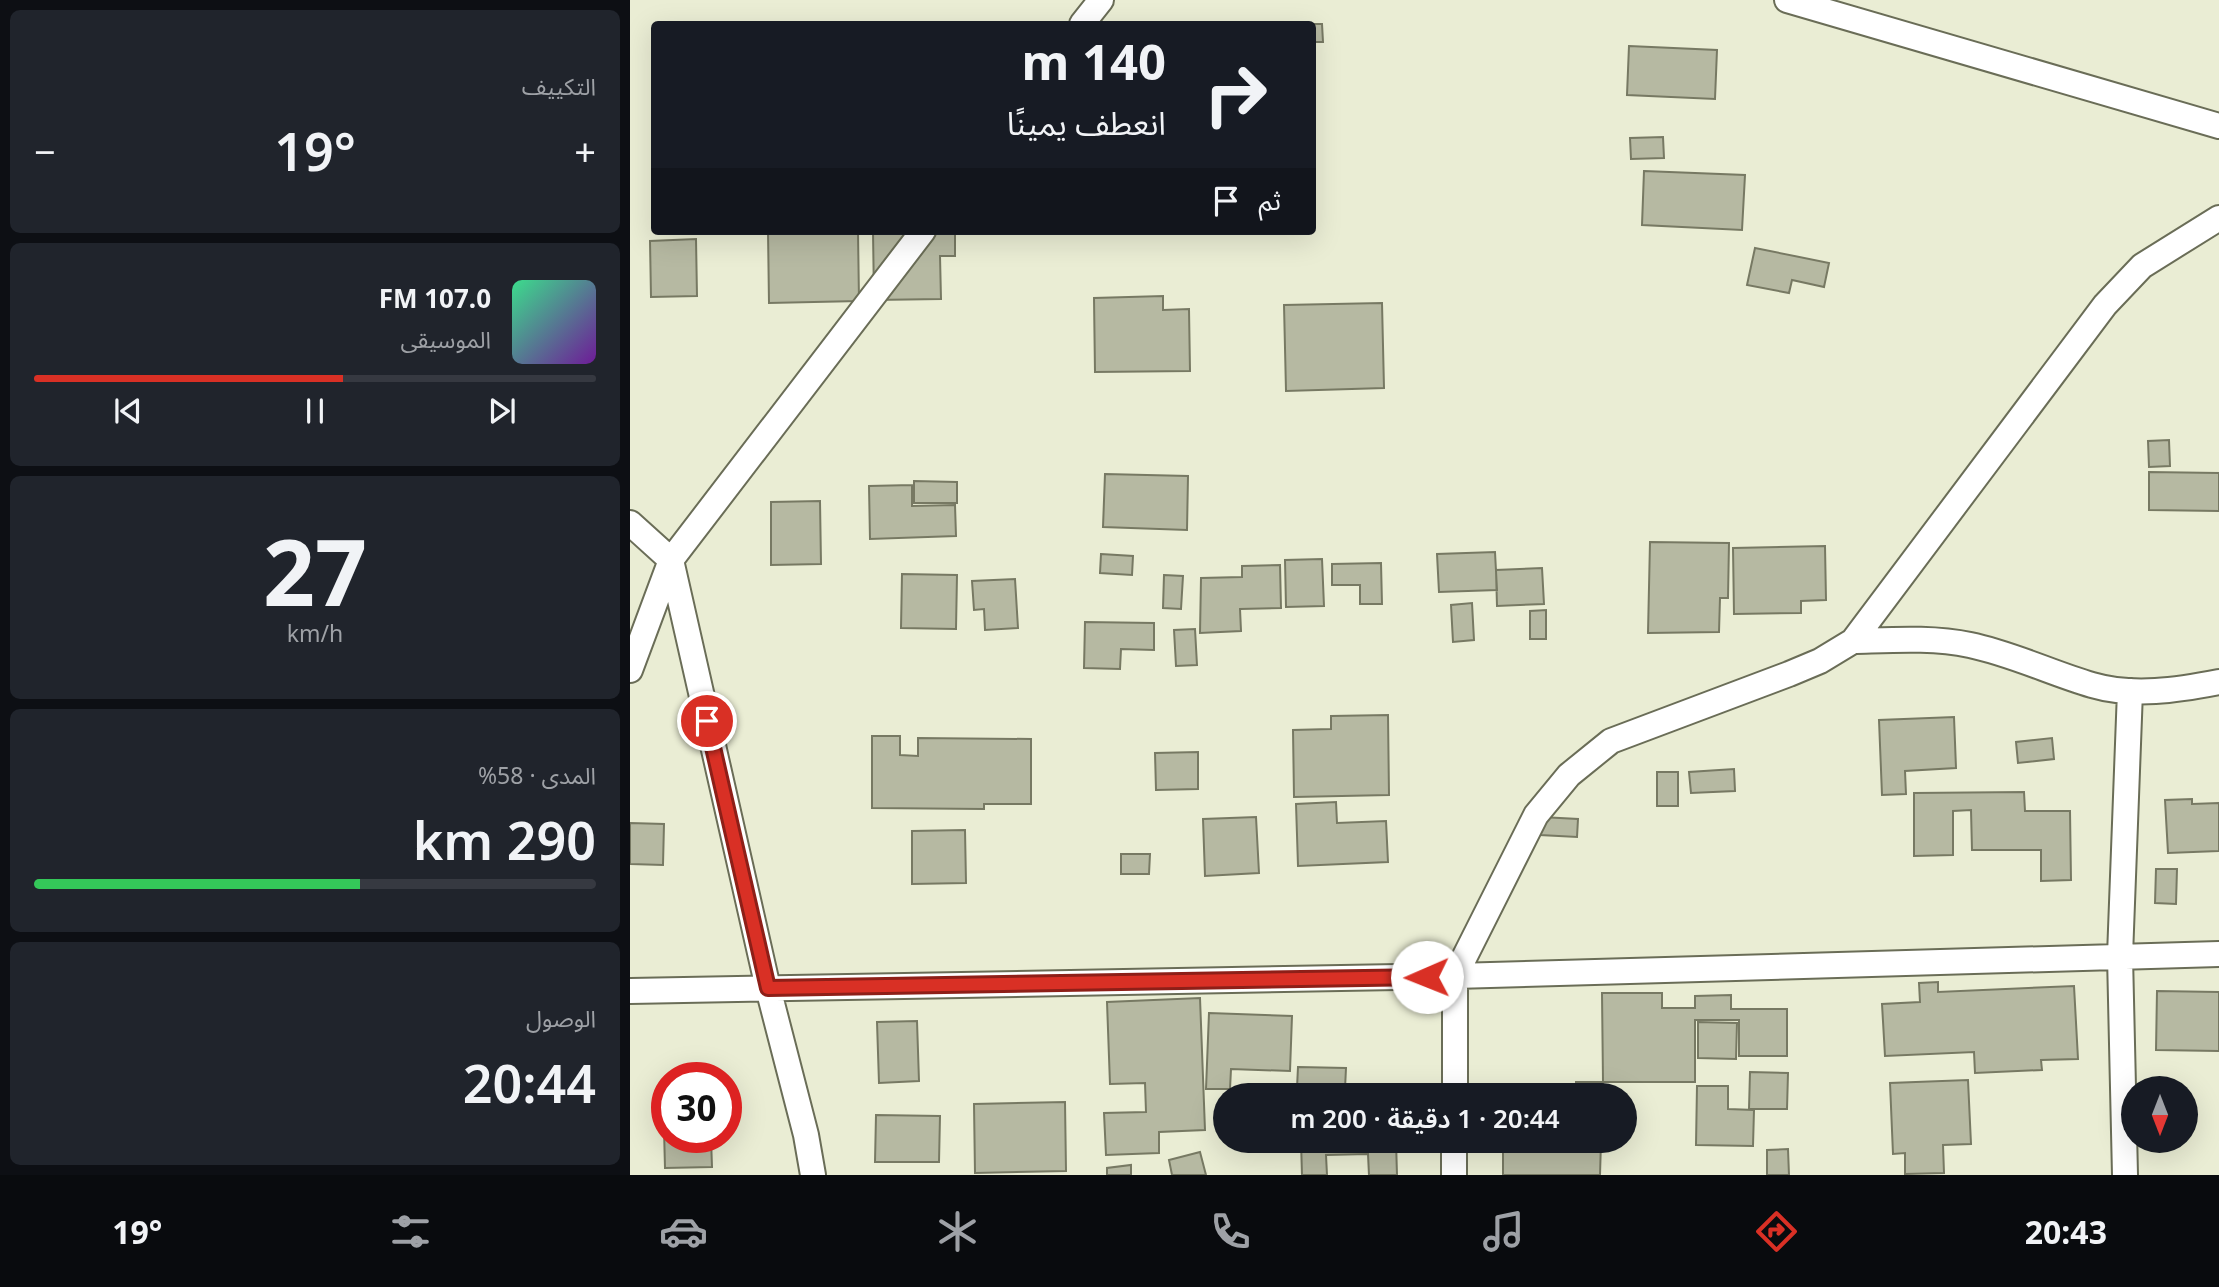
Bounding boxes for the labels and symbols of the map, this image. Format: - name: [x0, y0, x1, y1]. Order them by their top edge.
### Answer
- pin: [677, 691, 737, 751]
- position arrow: [1390, 940, 1464, 1014]
- speed limit sign: 30: [651, 1062, 742, 1153]
- north arrow: [2121, 1076, 2198, 1153]

